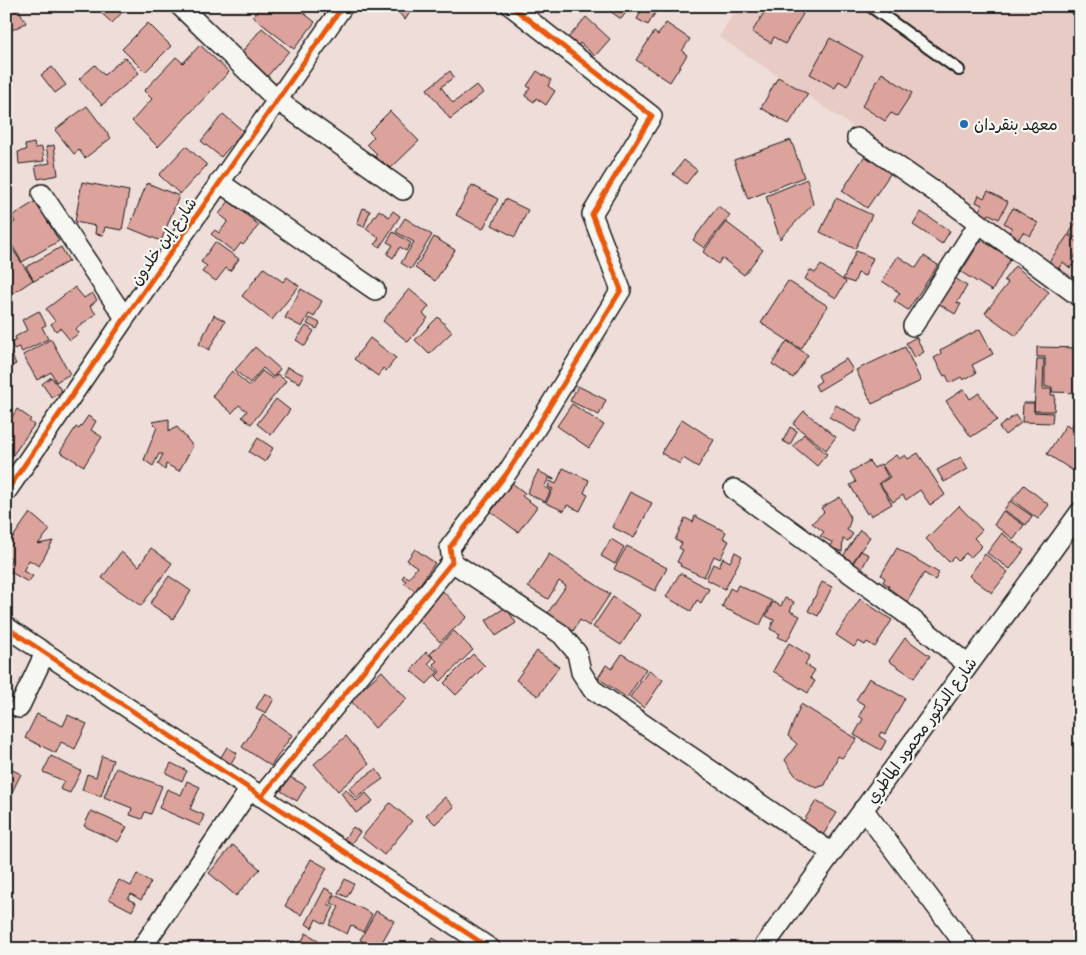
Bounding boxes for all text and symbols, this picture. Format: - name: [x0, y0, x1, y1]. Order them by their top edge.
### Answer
- place label: معهد بنقردان: [974, 115, 1058, 138]
- marker: معهد بنقردان: [958, 118, 970, 130]
- street label: شارع إبن خلدون: [126, 194, 204, 291]
- street label: شارع الدكتور محمود الماطري: [862, 654, 984, 809]

